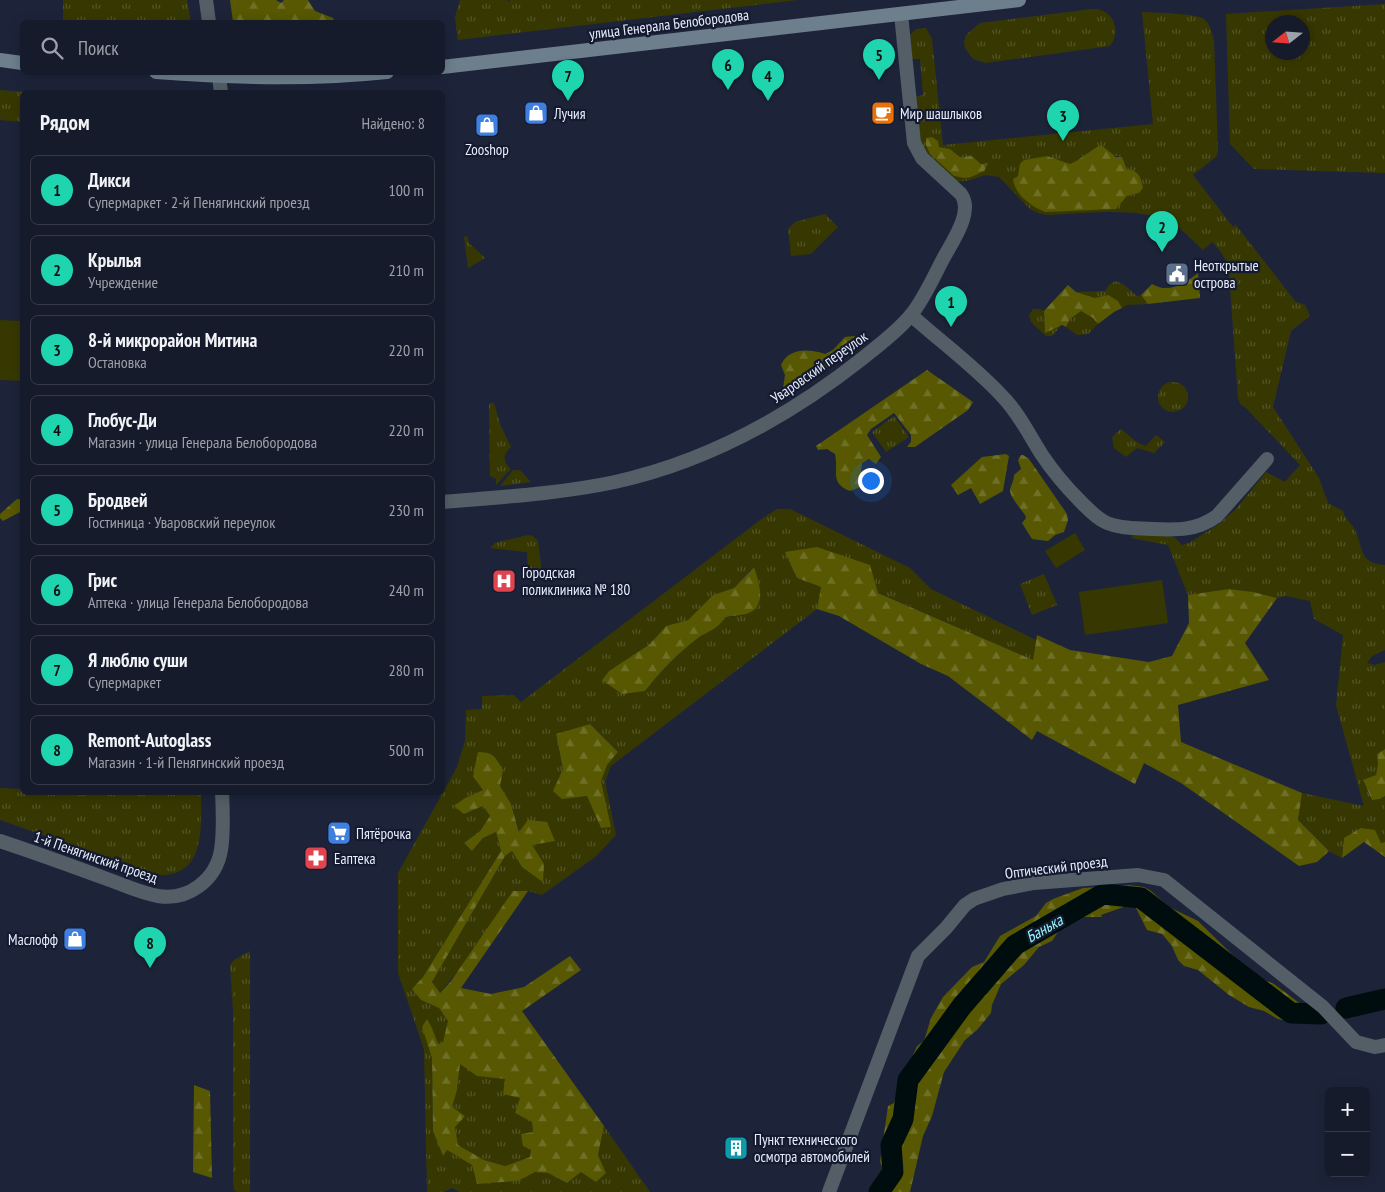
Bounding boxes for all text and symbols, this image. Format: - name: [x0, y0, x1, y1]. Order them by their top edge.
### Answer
- street label: улица Генерала Белобородова: [588, 5, 750, 43]
- north arrow: [1265, 15, 1310, 60]
- search box: [20, 20, 445, 75]
- icon: search: [38, 34, 66, 62]
- text: Поиск: [78, 36, 119, 60]
- pin: 5: [863, 39, 895, 80]
- pin: 6: [712, 49, 744, 90]
- pin: 7: [552, 60, 584, 101]
- pin: 4: [752, 60, 784, 101]
- shop icon: Лучия: [523, 100, 549, 126]
- cafe icon: Мир шашлыков: [870, 100, 896, 126]
- pin: 3: [1047, 100, 1079, 141]
- place label: Лучия: [553, 104, 586, 123]
- place label: Мир шашлыков: [900, 104, 982, 123]
- text: Рядом: [40, 109, 90, 136]
- shop icon: Zooshop: [474, 112, 500, 138]
- text: Найдено: 8: [362, 113, 425, 133]
- place label: Zooshop: [465, 140, 509, 159]
- text: Дикси: [88, 168, 130, 192]
- text: 1: [53, 180, 61, 200]
- text: 100 m: [389, 180, 424, 200]
- text: Супермаркет · 2-й Пенягинский проезд: [88, 192, 309, 212]
- pin: 2: [1146, 211, 1178, 252]
- text: Крылья: [88, 248, 141, 272]
- place label: Неоткрытые острова: [1194, 256, 1259, 292]
- text: 2: [53, 260, 61, 280]
- text: 210 m: [389, 260, 424, 280]
- public building icon: Неоткрытые острова: [1164, 261, 1190, 287]
- text: Учреждение: [88, 272, 158, 292]
- pin: 1: [935, 286, 967, 327]
- street label: Уваровский переулок: [767, 327, 871, 407]
- text: 8-й микрорайон Митина: [88, 328, 257, 352]
- text: 3: [53, 340, 61, 360]
- text: 220 m: [389, 340, 424, 360]
- text: Остановка: [88, 352, 147, 372]
- text: Глобус-Ди: [88, 408, 157, 432]
- text: 4: [53, 420, 61, 440]
- text: 220 m: [389, 420, 424, 440]
- text: Магазин · улица Генерала Белобородова: [88, 432, 317, 452]
- your location: [858, 468, 884, 494]
- text: Бродвей: [88, 488, 148, 512]
- text: 5: [53, 500, 61, 520]
- text: 230 m: [389, 500, 424, 520]
- text: Гостиница · Уваровский переулок: [88, 512, 275, 532]
- place label: Городская поликлиника № 180: [522, 563, 631, 599]
- text: Грис: [88, 568, 117, 592]
- hospital icon: Городская поликлиника № 180: [491, 568, 517, 594]
- text: 6: [53, 580, 61, 600]
- text: 240 m: [389, 580, 424, 600]
- text: Аптека · улица Генерала Белобородова: [88, 592, 308, 612]
- text: Я люблю суши: [88, 648, 188, 672]
- text: 7: [53, 660, 61, 680]
- text: 280 m: [389, 660, 424, 680]
- text: Супермаркет: [88, 672, 161, 692]
- text: Remont-Autoglass: [88, 728, 211, 752]
- text: 8: [53, 740, 61, 760]
- text: 500 m: [389, 740, 424, 760]
- text: Магазин · 1-й Пенягинский проезд: [88, 752, 284, 772]
- supermarket icon: Пятёрочка: [326, 820, 352, 846]
- place label: Пятёрочка: [356, 824, 411, 843]
- street label: 1-й Пенягинский проезд: [32, 827, 161, 887]
- pharmacy icon: Еаптека: [303, 845, 329, 871]
- place label: Еаптека: [334, 849, 376, 868]
- street label: Оптический проезд: [1004, 851, 1109, 883]
- water label: Банька: [1022, 909, 1067, 946]
- shop icon: Маслофф: [62, 926, 88, 952]
- pin: 8: [134, 927, 166, 968]
- place label: Маслофф: [8, 930, 58, 949]
- map controls: [1325, 1087, 1370, 1177]
- button: +: [1325, 1087, 1370, 1132]
- place label: Пункт технического осмотра автомобилей: [754, 1130, 870, 1166]
- button: −: [1325, 1132, 1370, 1177]
- building icon: Пункт технического осмотра автомобилей: [723, 1135, 749, 1161]

